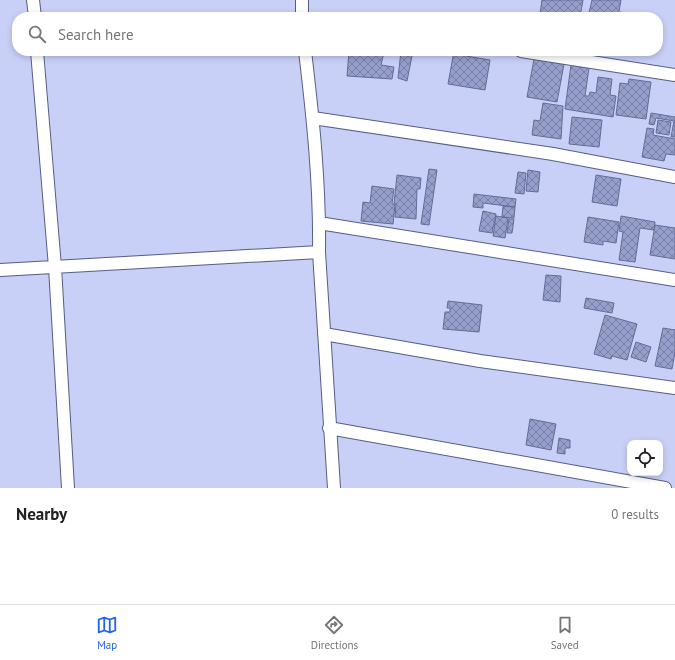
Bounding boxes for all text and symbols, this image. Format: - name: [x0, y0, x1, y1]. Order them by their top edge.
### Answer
- search box: [12, 12, 663, 56]
- icon: search: [26, 23, 48, 45]
- text: Search here: [58, 25, 134, 44]
- map controls: [627, 440, 663, 476]
- button: locate: [627, 440, 663, 476]
- text: Nearby: [16, 503, 67, 525]
- text: 0 results: [611, 506, 659, 523]
- tab: Map: [96, 614, 118, 652]
- tab: Directions: [311, 614, 358, 652]
- tab: Saved: [551, 614, 579, 652]

